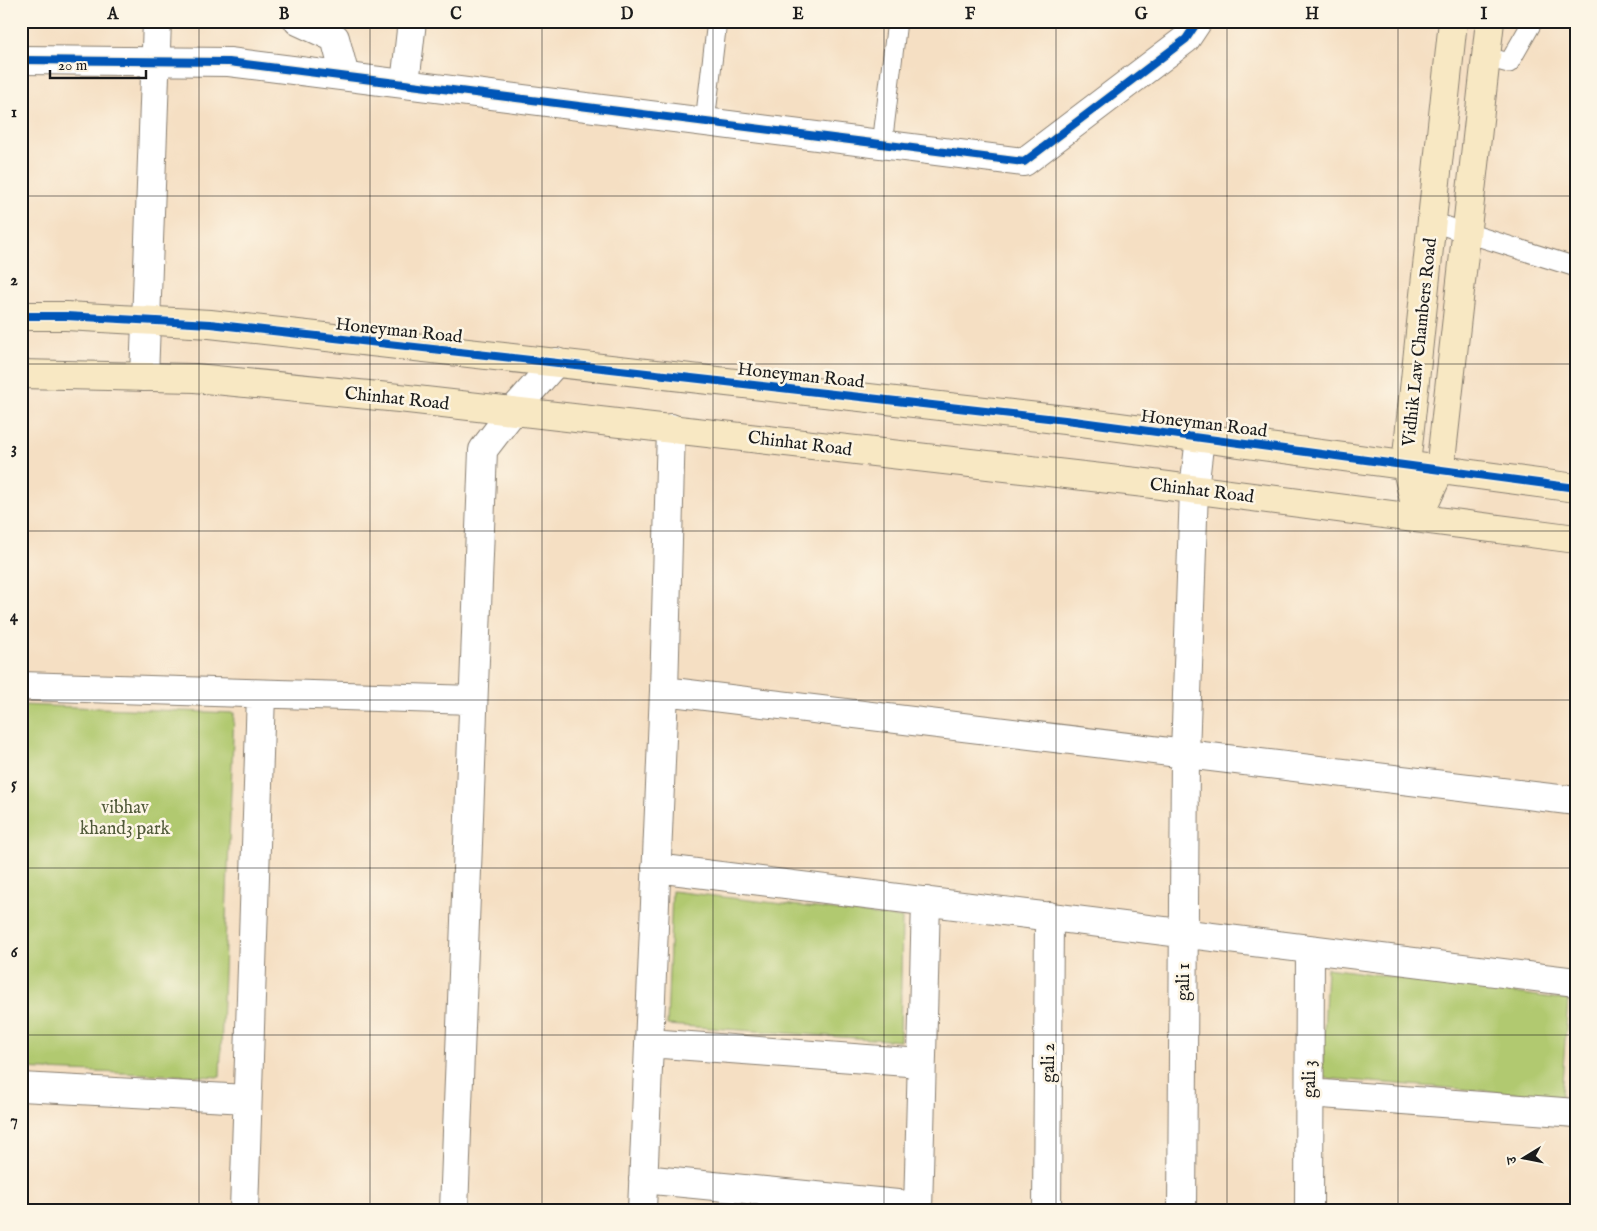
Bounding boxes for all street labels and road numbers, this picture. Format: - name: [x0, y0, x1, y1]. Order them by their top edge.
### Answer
- street label: Vidhik Law Chambers Road: [1398, 236, 1443, 449]
- street label: Honeyman Road: [334, 313, 464, 350]
- street label: Honeyman Road: [736, 358, 866, 395]
- street label: Chinhat Road: [343, 383, 451, 416]
- street label: Honeyman Road: [1139, 405, 1269, 444]
- street label: Chinhat Road: [746, 427, 854, 462]
- street label: Chinhat Road: [1148, 474, 1256, 509]
- street label: gali 1: [1173, 963, 1196, 1001]
- street label: gali 2: [1038, 1043, 1061, 1083]
- street label: gali 3: [1299, 1060, 1322, 1098]

